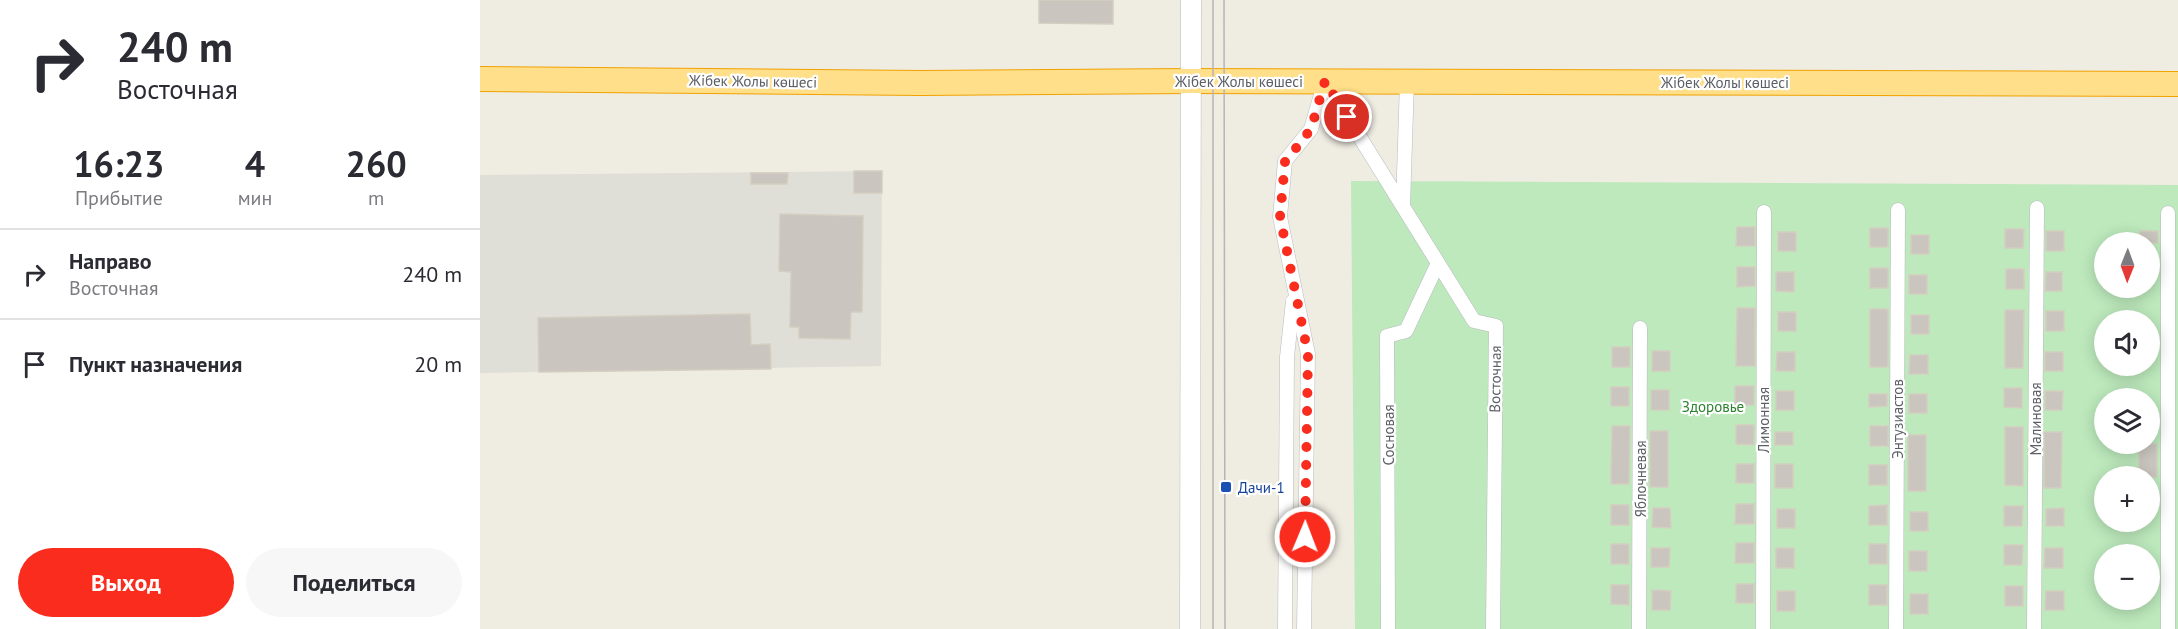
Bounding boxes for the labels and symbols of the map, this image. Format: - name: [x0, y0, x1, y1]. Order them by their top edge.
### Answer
- street label: Жібек Жолы көшесі: [688, 70, 817, 92]
- street label: Жібек Жолы көшесі: [1174, 72, 1303, 91]
- street label: Жібек Жолы көшесі: [1660, 73, 1789, 92]
- pin: [1321, 91, 1372, 142]
- north arrow: [2094, 232, 2160, 298]
- street label: Восточная: [1485, 345, 1505, 413]
- street label: Энтузиастов: [1888, 379, 1907, 459]
- street label: Малиновая: [2026, 382, 2045, 456]
- street label: Лимонная: [1754, 387, 1773, 454]
- park label: Здоровье: [1682, 397, 1744, 416]
- street label: Сосновая: [1379, 404, 1398, 466]
- street label: Яблочневая: [1631, 440, 1650, 518]
- place label: Дачи-1: [1238, 478, 1285, 497]
- marker: Дачи-1: [1219, 480, 1233, 494]
- position arrow: [1273, 505, 1337, 569]

